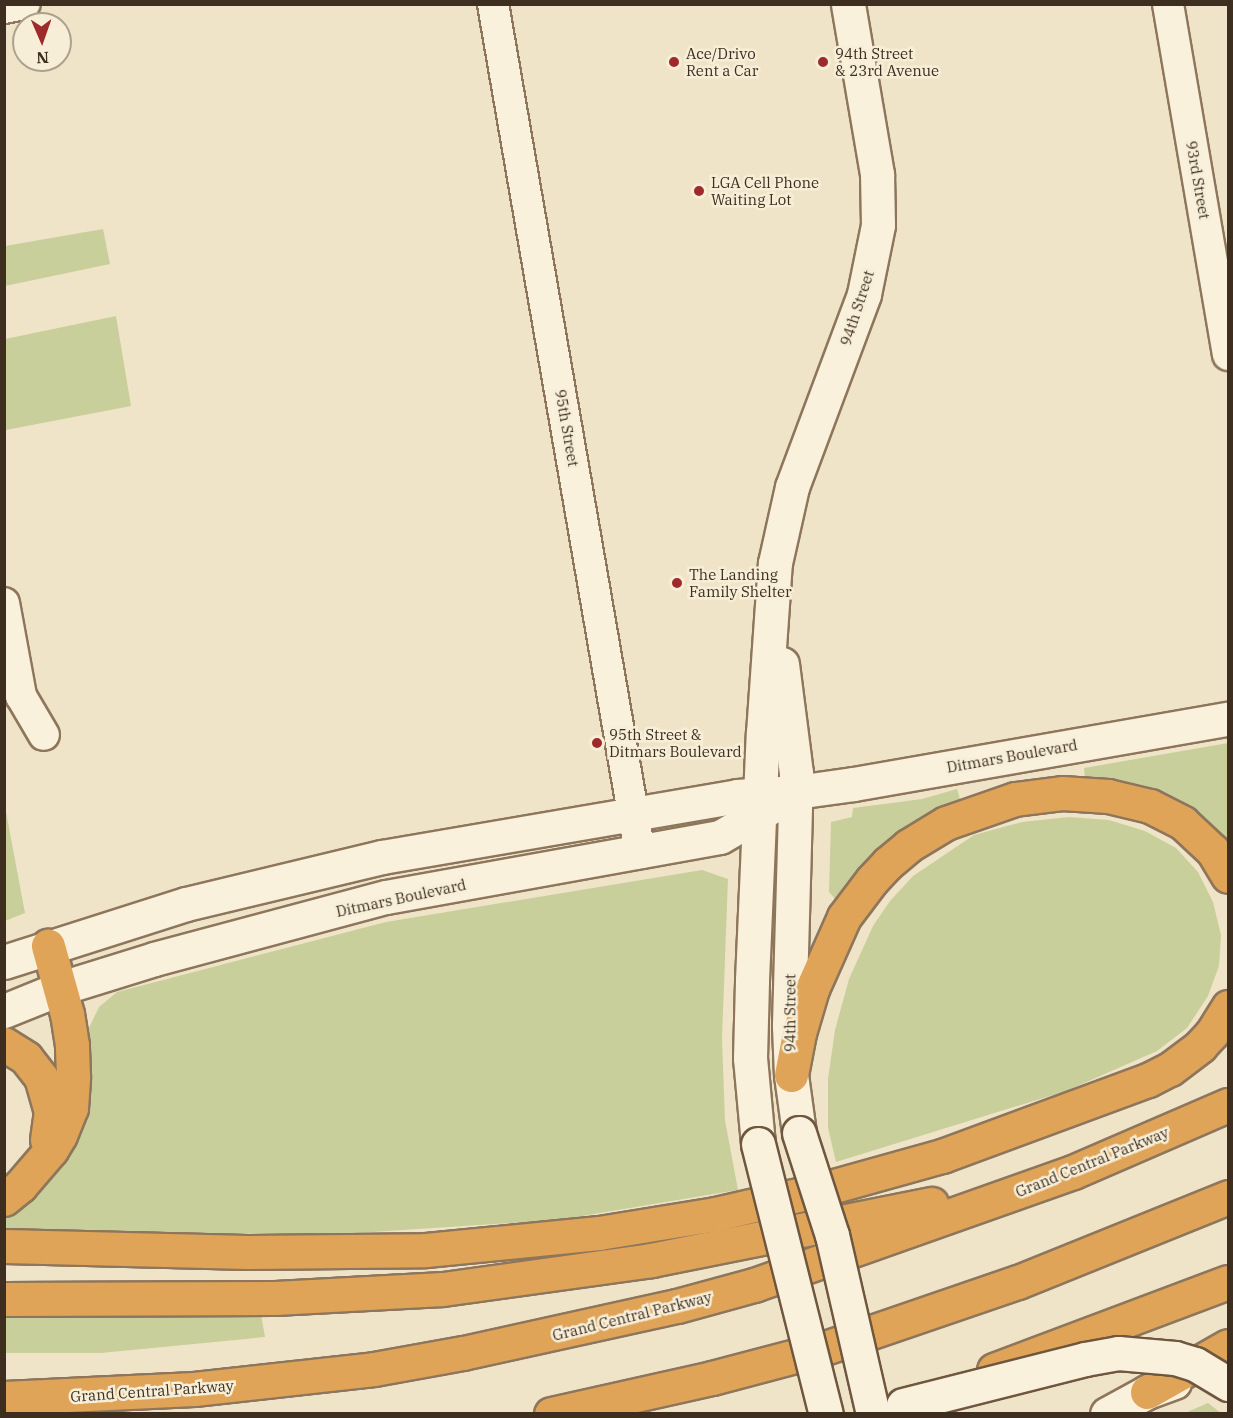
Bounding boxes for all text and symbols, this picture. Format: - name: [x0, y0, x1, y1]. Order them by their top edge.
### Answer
- north arrow: [12, 12, 72, 72]
- place label: Ace/Drivo Rent a Car: [686, 44, 758, 79]
- place label: 94th Street & 23rd Avenue: [835, 44, 939, 79]
- text: N: [36, 48, 49, 68]
- marker: Ace/Drivo Rent a Car: [667, 55, 681, 69]
- marker: 94th Street & 23rd Avenue: [816, 55, 830, 69]
- street label: 93rd Street: [1182, 139, 1214, 221]
- place label: LGA Cell Phone Waiting Lot: [711, 173, 819, 208]
- marker: LGA Cell Phone Waiting Lot: [692, 184, 706, 198]
- street label: 94th Street: [836, 268, 878, 348]
- street label: 95th Street: [551, 388, 583, 468]
- place label: The Landing Family Shelter: [689, 565, 792, 600]
- marker: The Landing Family Shelter: [670, 576, 684, 590]
- place label: 95th Street & Ditmars Boulevard: [609, 725, 742, 760]
- marker: 95th Street & Ditmars Boulevard: [590, 736, 604, 750]
- street label: Ditmars Boulevard: [945, 736, 1079, 776]
- street label: Ditmars Boulevard: [334, 875, 468, 921]
- street label: 94th Street: [781, 974, 799, 1052]
- street label: Grand Central Parkway: [1013, 1123, 1171, 1201]
- street label: Grand Central Parkway: [551, 1287, 713, 1345]
- street label: Grand Central Parkway: [70, 1376, 234, 1406]

